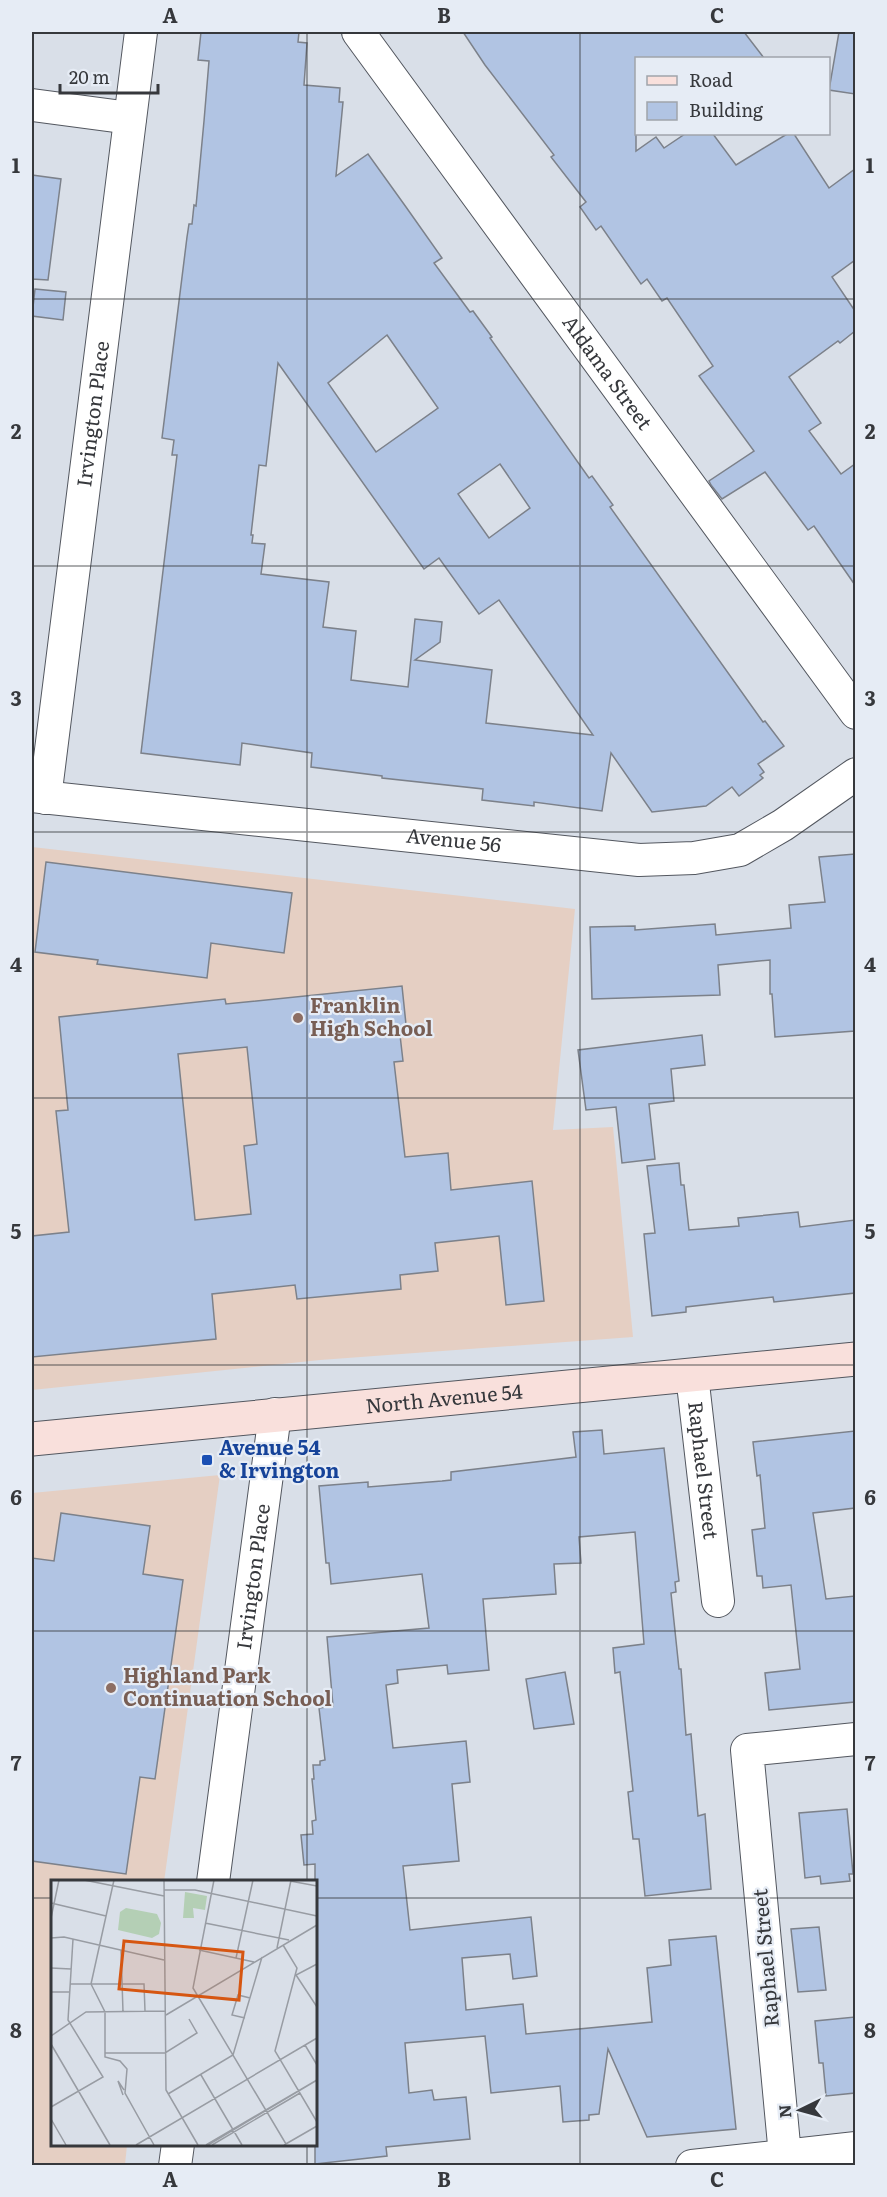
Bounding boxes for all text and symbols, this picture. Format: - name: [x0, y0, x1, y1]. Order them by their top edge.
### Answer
- text: A: [162, 0, 178, 29]
- text: B: [437, 0, 451, 29]
- text: C: [710, 0, 724, 29]
- scale bar: [60, 57, 158, 95]
- legend: [635, 57, 830, 135]
- text: 20 m: [69, 63, 110, 90]
- text: Road: [689, 66, 733, 93]
- text: Building: [689, 96, 764, 123]
- text: 1: [12, 149, 20, 179]
- text: 1: [866, 149, 874, 179]
- street label: Aldama Street: [557, 308, 661, 435]
- street label: Irvington Place: [67, 339, 115, 489]
- text: 2: [11, 415, 22, 445]
- text: 2: [865, 415, 876, 445]
- text: 3: [10, 682, 22, 712]
- text: 3: [864, 682, 876, 712]
- street label: Avenue 56: [405, 819, 503, 858]
- text: 4: [10, 948, 22, 978]
- text: 4: [864, 948, 876, 978]
- place label: Franklin High School: [310, 989, 433, 1042]
- marker: Franklin High School: [291, 1011, 305, 1025]
- text: 5: [11, 1215, 22, 1245]
- text: 5: [865, 1215, 876, 1245]
- street label: North Avenue 54: [364, 1374, 524, 1420]
- street label: Raphael Street: [682, 1399, 728, 1541]
- place label: Avenue 54 & Irvington: [219, 1431, 340, 1484]
- marker: Avenue 54 & Irvington: [200, 1453, 214, 1467]
- text: 6: [10, 1481, 22, 1511]
- text: 6: [864, 1481, 876, 1511]
- street label: Irvington Place: [227, 1502, 276, 1651]
- place label: Highland Park Continuation School: [123, 1659, 332, 1712]
- marker: Highland Park Continuation School: [104, 1681, 118, 1695]
- text: 7: [11, 1747, 22, 1777]
- text: 7: [865, 1747, 876, 1777]
- inset map: [51, 1880, 316, 2146]
- street label: Raphael Street: [743, 1888, 785, 2029]
- text: 8: [10, 2014, 22, 2044]
- text: 8: [864, 2014, 876, 2044]
- north arrow: [770, 2080, 830, 2140]
- text: N: [772, 2104, 797, 2119]
- text: A: [162, 2163, 178, 2193]
- text: B: [437, 2163, 451, 2193]
- text: C: [710, 2163, 724, 2193]

